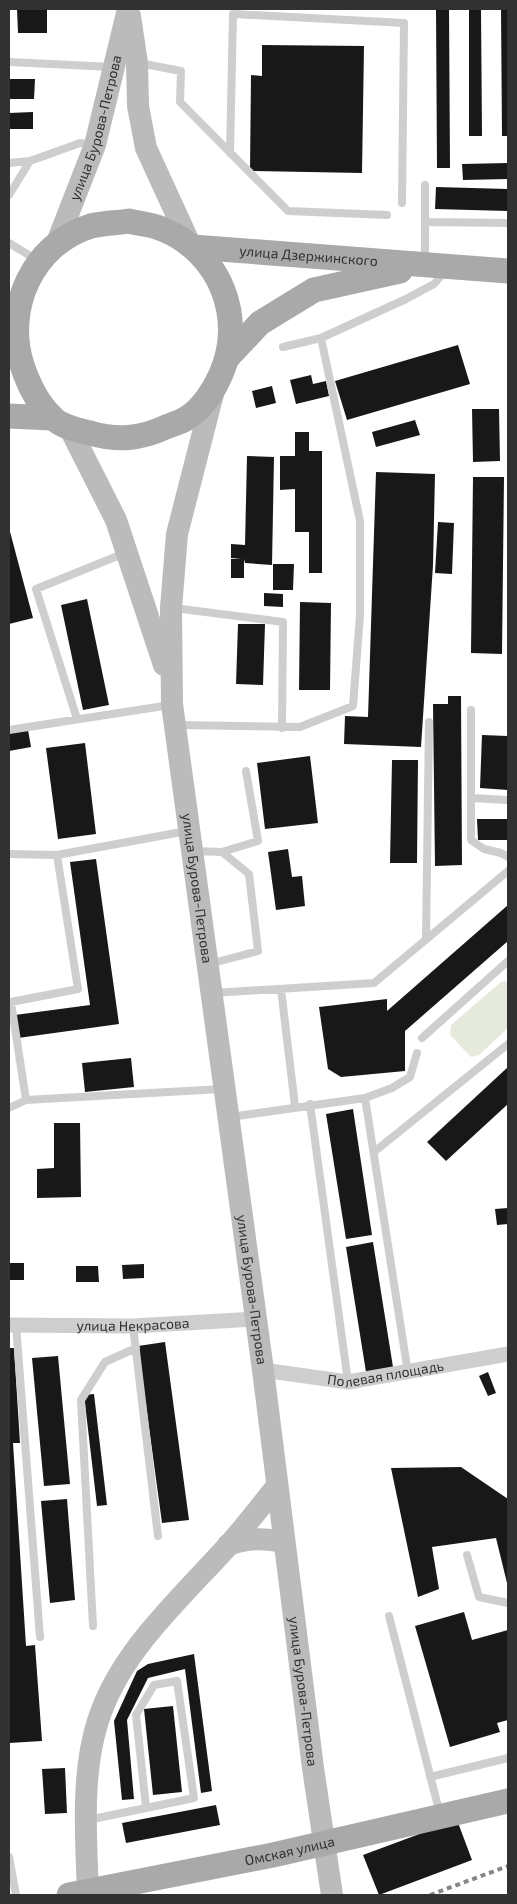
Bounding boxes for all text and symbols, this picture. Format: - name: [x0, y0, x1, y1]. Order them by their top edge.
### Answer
- street label: улица Бурова-Петрова: [65, 53, 125, 203]
- street label: улица Дзержинского: [239, 242, 379, 269]
- street label: улица Бурова-Петрова: [179, 812, 216, 964]
- street label: улица Бурова-Петрова: [234, 1214, 271, 1366]
- street label: улица Некрасова: [76, 1314, 190, 1334]
- street label: Полевая площадь: [326, 1356, 445, 1390]
- street label: улица Бурова-Петрова: [286, 1615, 322, 1767]
- street label: Омская улица: [243, 1832, 336, 1868]

